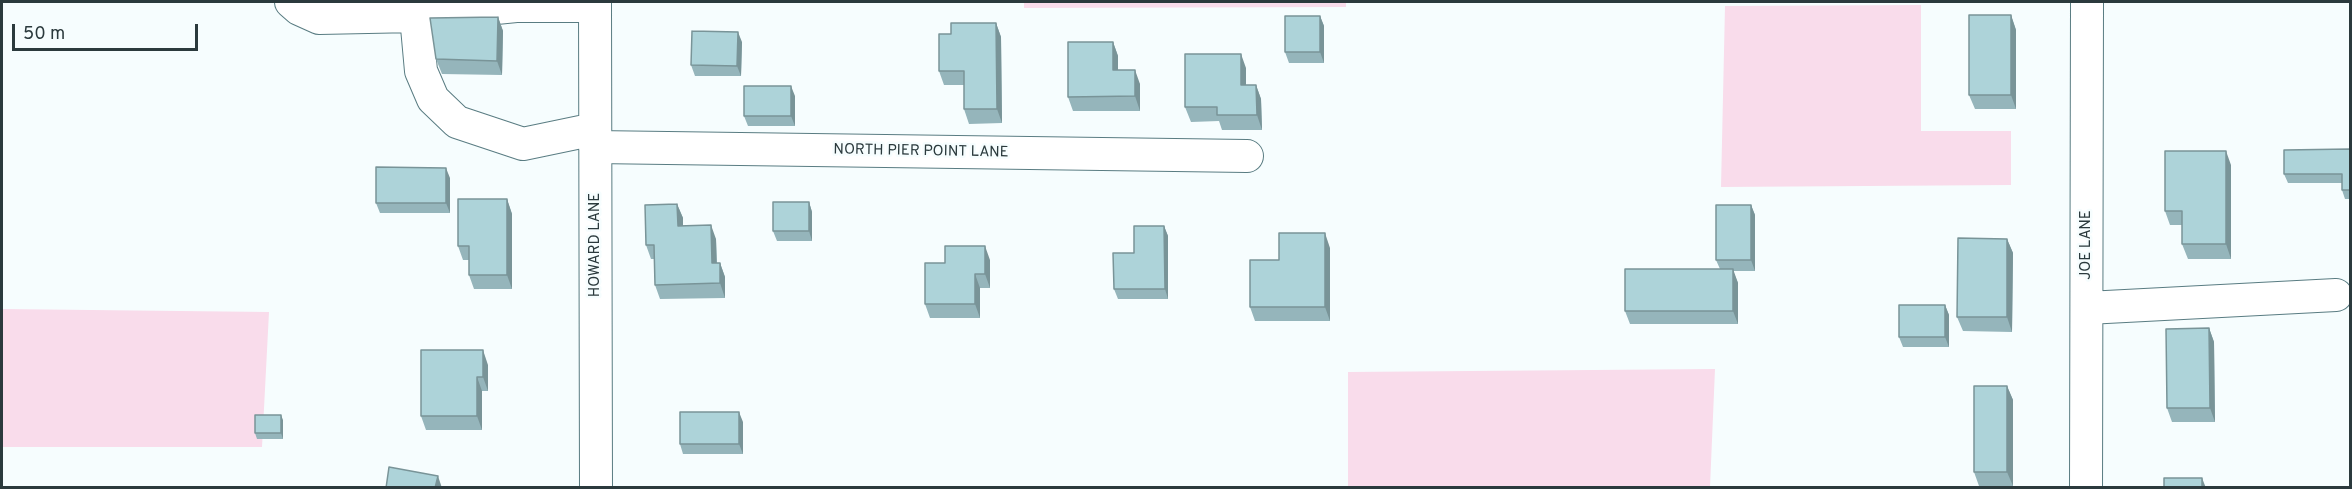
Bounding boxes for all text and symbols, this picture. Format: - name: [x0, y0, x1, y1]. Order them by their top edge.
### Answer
- scale bar: [15, 12, 201, 50]
- text: 50 m: [23, 23, 65, 46]
- street label: NORTH PIER POINT LANE: [833, 141, 1009, 163]
- street label: HOWARD LANE: [587, 193, 605, 297]
- street label: JOE LANE: [2078, 210, 2096, 280]

